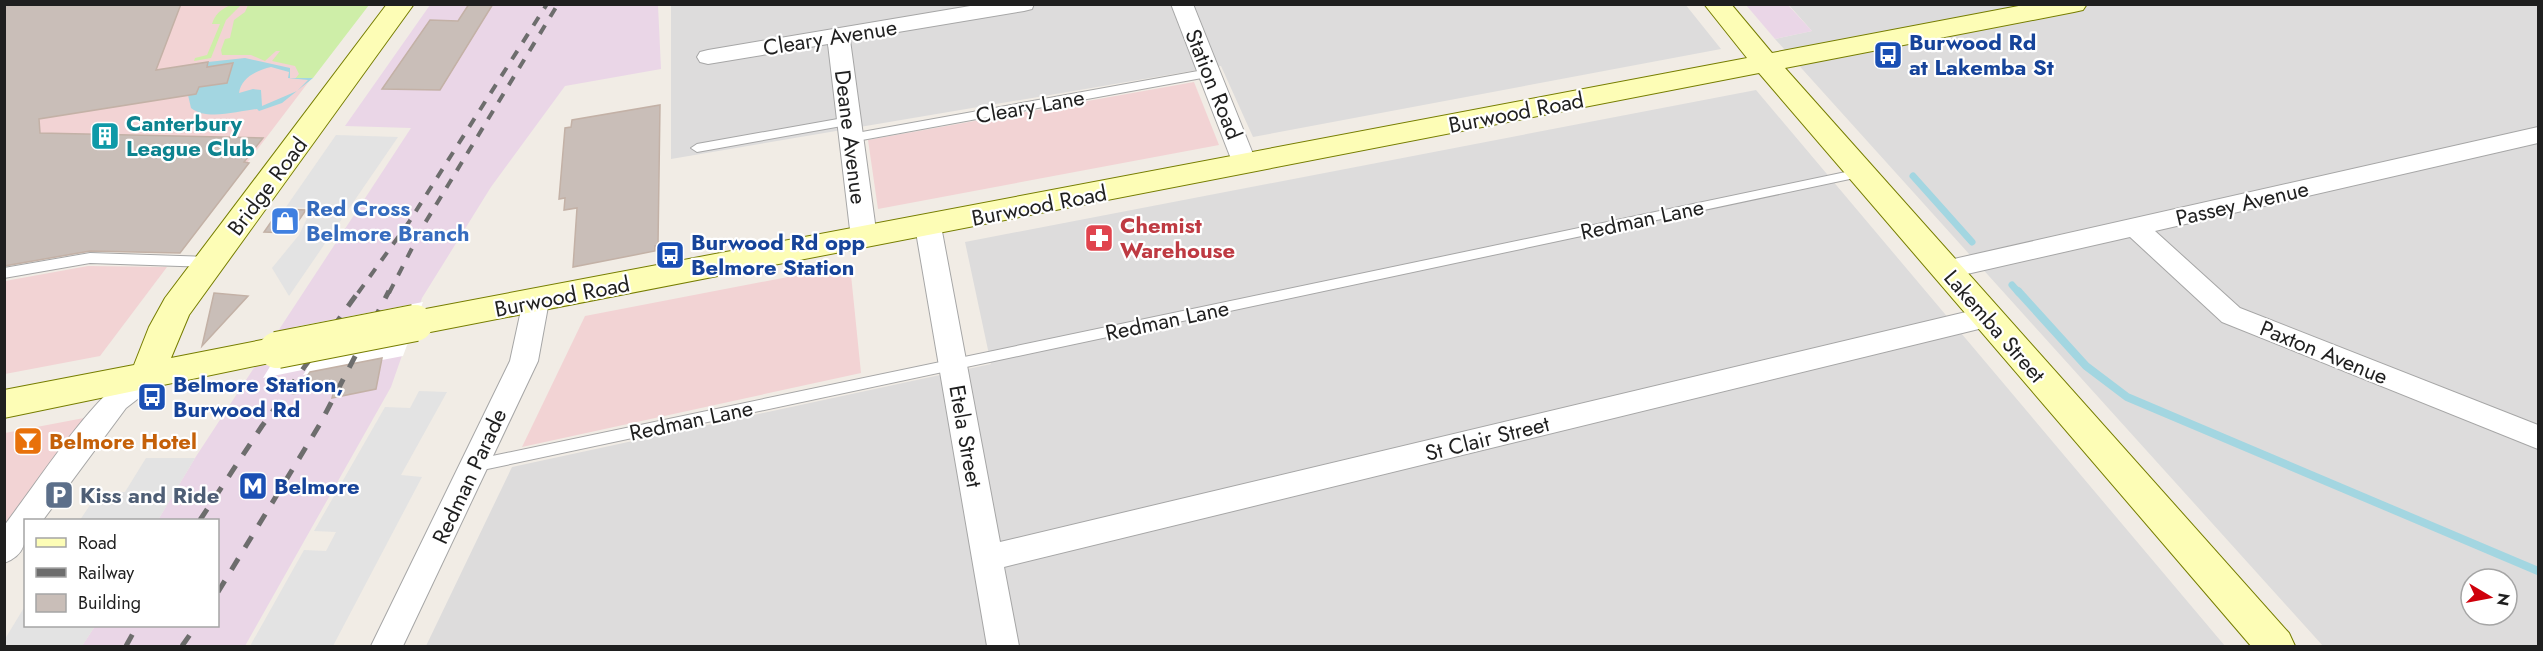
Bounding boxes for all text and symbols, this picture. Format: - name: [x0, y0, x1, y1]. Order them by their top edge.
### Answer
- street label: Cleary Avenue: [761, 11, 899, 63]
- street label: Station Road: [1177, 24, 1251, 144]
- place label: Burwood Rd at Lakemba St: [1909, 26, 2054, 83]
- bus stop icon: Burwood Rd at Lakemba St: [1872, 39, 1904, 71]
- street label: Deane Avenue: [827, 68, 875, 206]
- street label: Cleary Lane: [973, 81, 1087, 131]
- street label: Burwood Road: [1446, 83, 1586, 141]
- place label: Canterbury League Club: [126, 107, 255, 164]
- building icon: Canterbury League Club: [89, 120, 121, 152]
- street label: Bridge Road: [219, 130, 315, 242]
- street label: Passey Avenue: [2172, 172, 2312, 234]
- street label: Burwood Road: [969, 176, 1109, 234]
- street label: Redman Lane: [1577, 190, 1707, 248]
- place label: Red Cross Belmore Branch: [306, 192, 470, 249]
- shop icon: Red Cross Belmore Branch: [269, 205, 301, 237]
- place label: Chemist Warehouse: [1120, 209, 1235, 266]
- pharmacy icon: Chemist Warehouse: [1083, 222, 1115, 254]
- place label: Burwood Rd opp Belmore Station: [691, 226, 865, 283]
- bus stop icon: Burwood Rd opp Belmore Station: [654, 239, 686, 271]
- street label: Lakemba Street: [1937, 262, 2054, 390]
- street label: Burwood Road: [492, 267, 632, 325]
- street label: Redman Lane: [1102, 291, 1232, 349]
- street label: Paxton Avenue: [2255, 312, 2393, 392]
- place label: Belmore Station, Burwood Rd: [173, 368, 344, 425]
- bus stop icon: Belmore Station, Burwood Rd: [136, 381, 168, 413]
- street label: Etela Street: [941, 382, 991, 490]
- street label: Redman Lane: [626, 391, 756, 449]
- street label: Redman Parade: [424, 403, 514, 549]
- street label: St Clair Street: [1422, 407, 1553, 469]
- bar icon: Belmore Hotel: [12, 425, 44, 457]
- place label: Belmore Hotel: [49, 425, 197, 457]
- metro station icon: Belmore: [237, 470, 269, 502]
- place label: Belmore: [274, 470, 360, 502]
- parking icon: Kiss and Ride: [43, 479, 75, 511]
- place label: Kiss and Ride: [80, 479, 219, 511]
- legend: [24, 519, 219, 627]
- text: Road: [78, 530, 117, 556]
- text: Railway: [78, 560, 134, 586]
- north arrow: [2459, 567, 2519, 627]
- text: Building: [78, 590, 141, 616]
- text: N: [2491, 591, 2516, 608]

